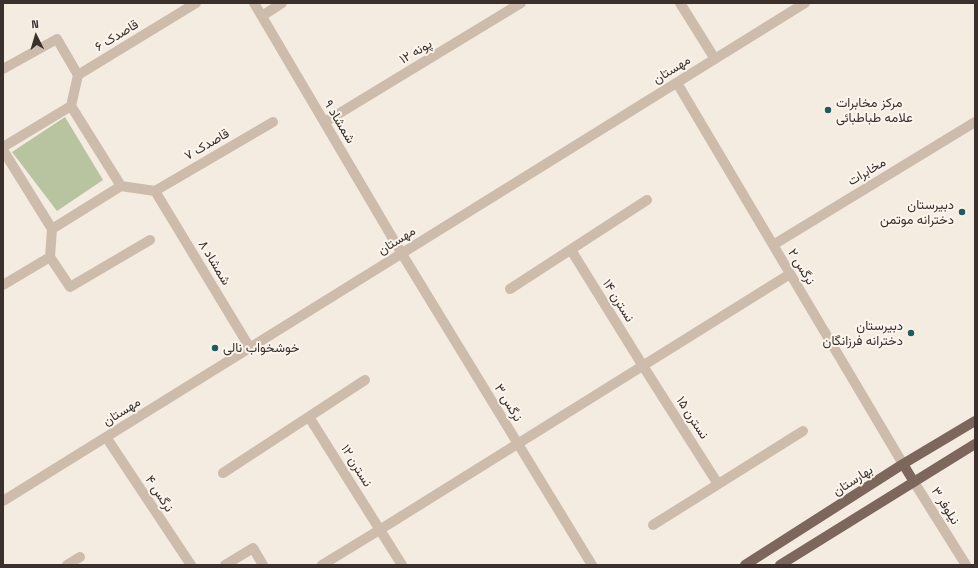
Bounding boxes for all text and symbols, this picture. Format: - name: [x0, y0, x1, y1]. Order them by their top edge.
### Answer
- north arrow: [16, 16, 56, 56]
- text: N: [31, 17, 39, 31]
- street label: قاصدک ۶: [92, 17, 142, 55]
- street label: پونه ۱۲: [397, 36, 435, 68]
- street label: مهستان: [650, 52, 694, 88]
- place label: مرکز مخابرات علامه طباطبائی: [836, 95, 913, 126]
- street label: شمشاد ۹: [320, 97, 358, 147]
- marker: مرکز مخابرات علامه طباطبائی: [823, 105, 833, 115]
- street label: قاصدک ۷: [182, 126, 232, 164]
- street label: مخابرات: [845, 155, 889, 189]
- place label: دبیرستان دخترانه موتمن: [880, 197, 954, 228]
- marker: دبیرستان دخترانه موتمن: [957, 207, 967, 217]
- street label: مهستان: [375, 223, 419, 259]
- street label: شمشاد ۸: [195, 238, 233, 288]
- street label: نرگس ۲: [784, 246, 818, 288]
- street label: نسترن ۱۴: [599, 277, 637, 325]
- place label: دبیرستان دخترانه فرزانگان: [823, 318, 903, 349]
- marker: دبیرستان دخترانه فرزانگان: [906, 328, 916, 338]
- place label: خوشخواب نالی: [223, 340, 299, 356]
- marker: خوشخواب نالی: [210, 343, 220, 353]
- street label: نرگس ۳: [491, 381, 525, 425]
- street label: مهستان: [100, 394, 144, 430]
- street label: نسترن ۱۵: [673, 394, 711, 442]
- street label: نسترن ۱۲: [337, 442, 375, 490]
- street label: بهارستان: [830, 462, 876, 500]
- street label: نرگس ۴: [142, 473, 176, 515]
- street label: نیلوفر ۳: [927, 484, 963, 528]

